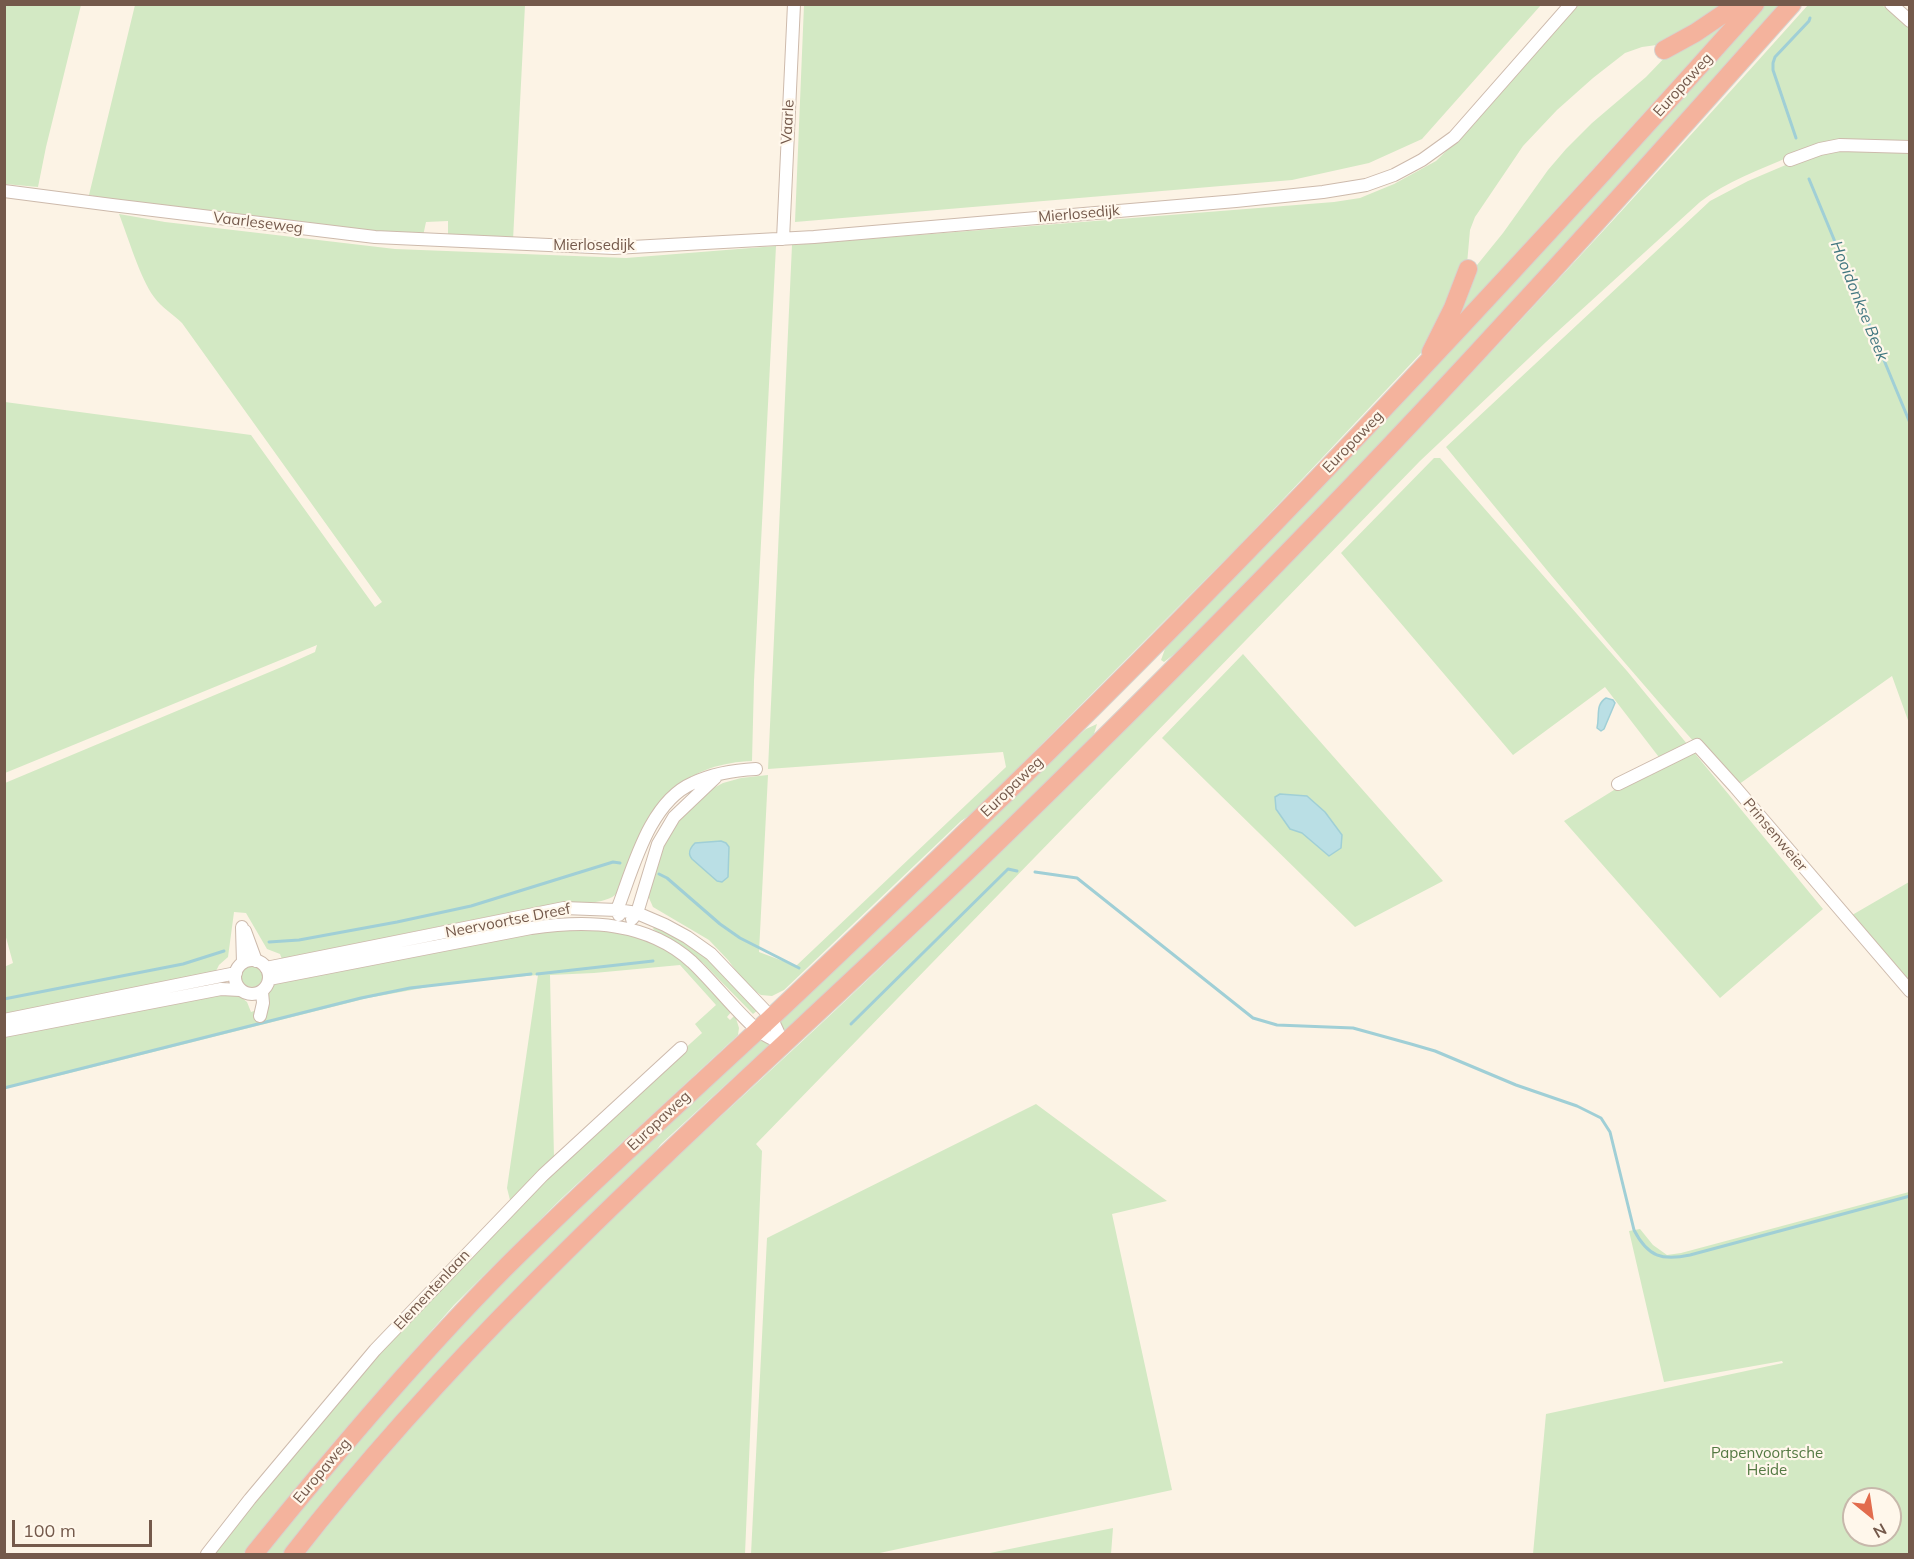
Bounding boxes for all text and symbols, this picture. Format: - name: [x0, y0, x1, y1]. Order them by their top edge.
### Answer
- street label: Europaweg: [1650, 49, 1716, 121]
- street label: Vaarle: [778, 99, 798, 145]
- street label: Mierlosedijk: [1038, 201, 1120, 227]
- street label: Vaarleseweg: [212, 209, 304, 237]
- street label: Mierlosedijk: [553, 236, 635, 254]
- water label: Hooidonkse Beek: [1826, 238, 1892, 364]
- street label: Europaweg: [1319, 407, 1387, 477]
- street label: Europaweg: [977, 753, 1047, 821]
- street label: Prinsenweier: [1739, 795, 1811, 875]
- street label: Neervoortse Dreef: [444, 900, 572, 942]
- street label: Europaweg: [624, 1087, 694, 1155]
- street label: Elementenlaan: [390, 1246, 474, 1334]
- street label: Europaweg: [290, 1435, 354, 1507]
- park label: Papenvoortsche Heide: [1711, 1444, 1823, 1479]
- north arrow: [1842, 1487, 1902, 1547]
- scale bar: [15, 1508, 154, 1546]
- text: 100 m: [23, 1519, 76, 1542]
- text: N: [1870, 1519, 1890, 1543]

